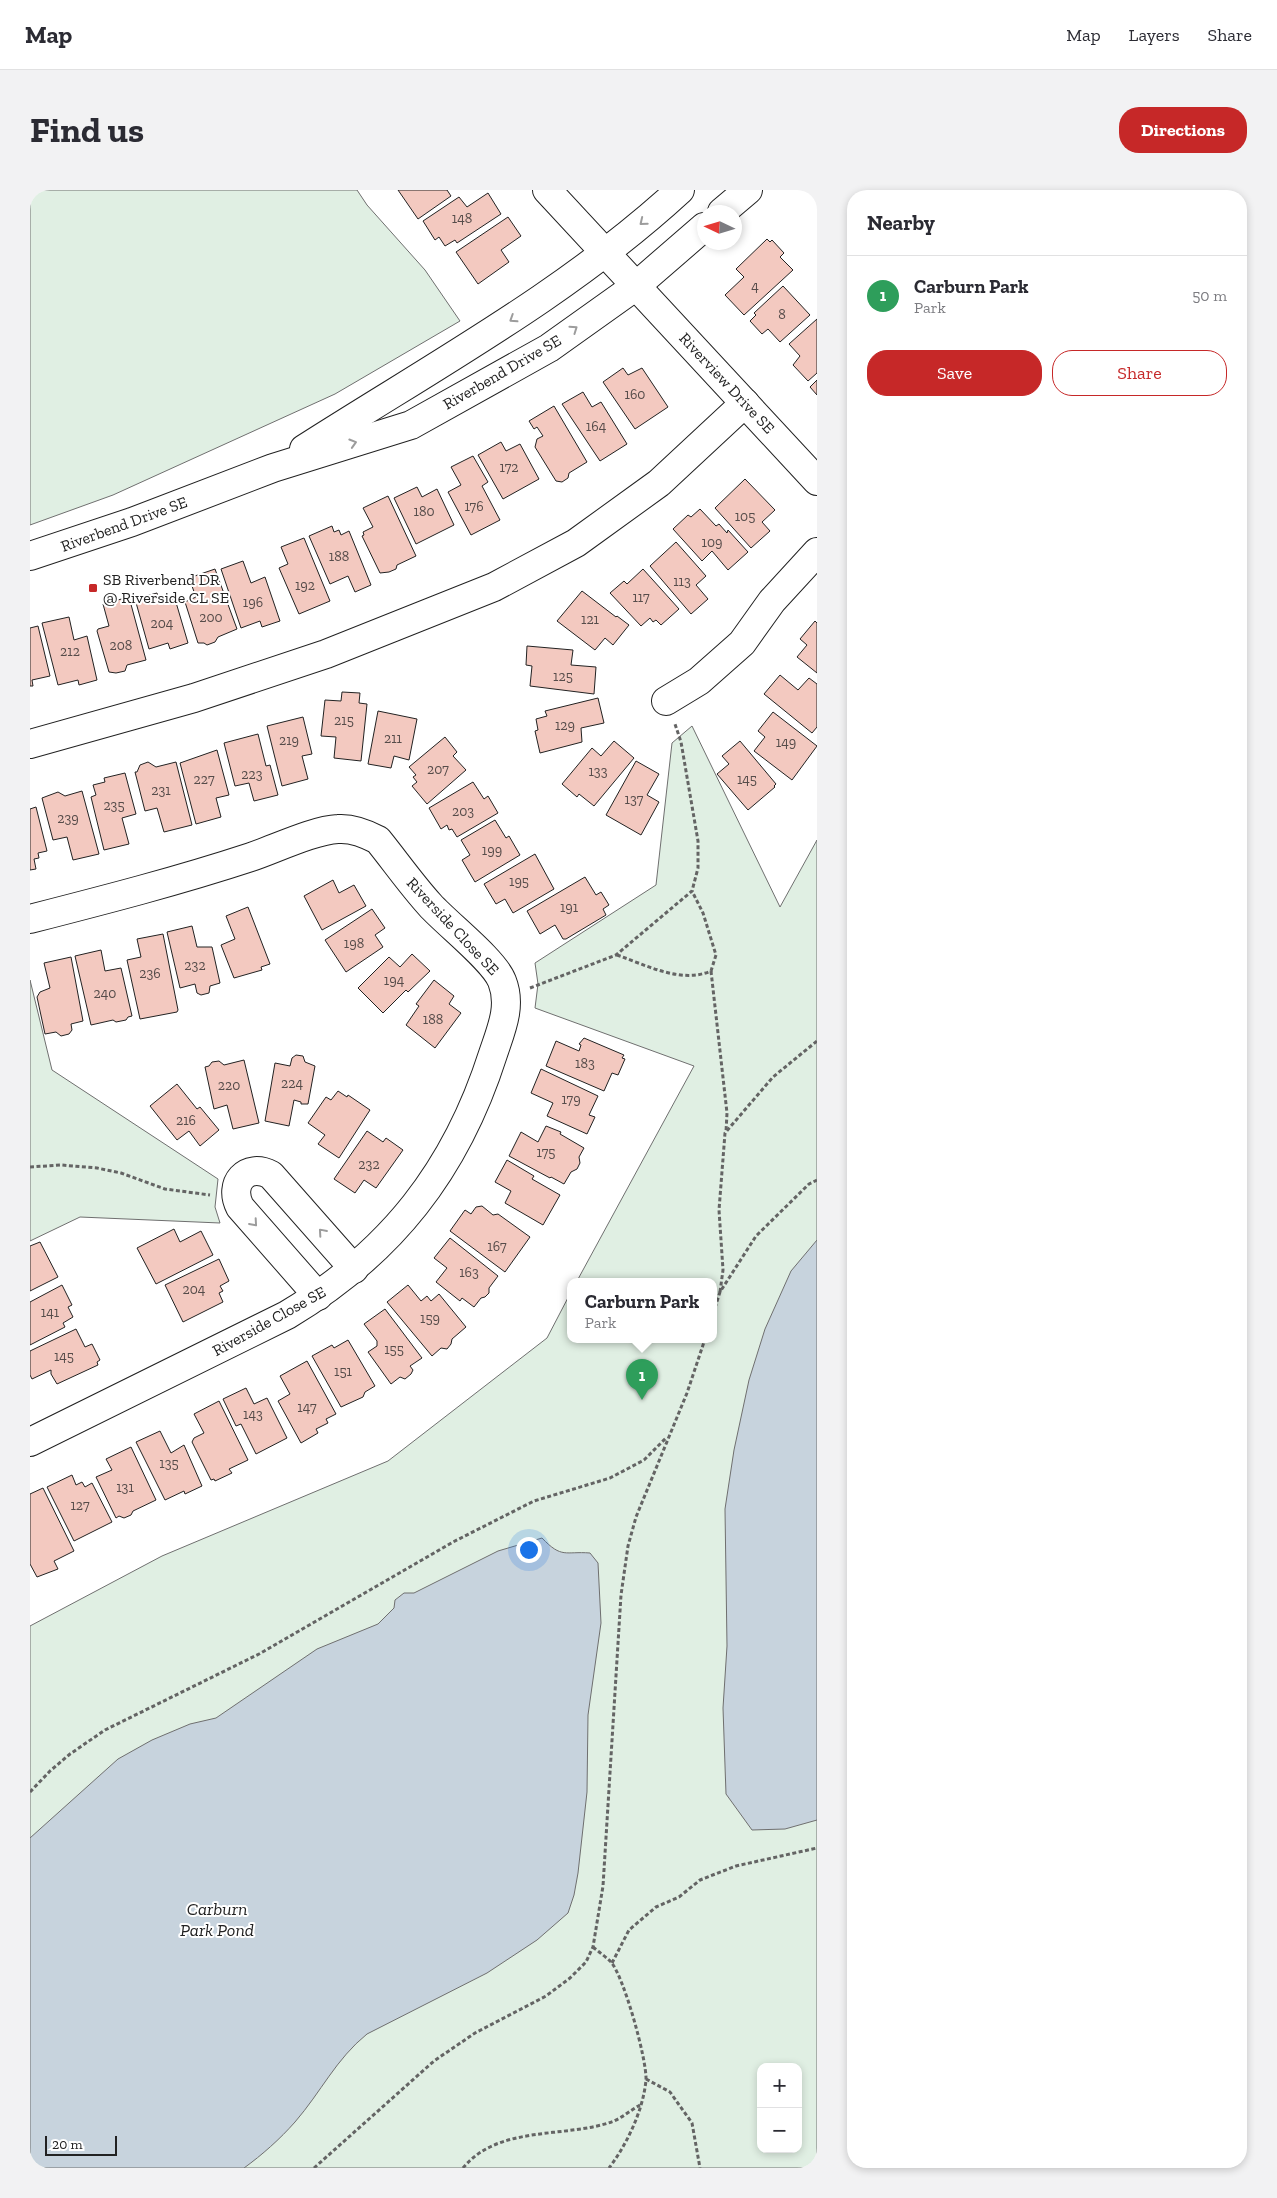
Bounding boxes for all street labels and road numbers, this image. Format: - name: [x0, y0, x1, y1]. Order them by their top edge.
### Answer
- street label: Riverview Drive SE: [675, 329, 779, 437]
- street label: Riverbend Drive SE: [440, 330, 564, 414]
- street label: Riverbend Drive SE: [58, 492, 190, 556]
- street label: Riverside Close SE: [403, 873, 503, 979]
- street label: Riverside Close SE: [209, 1282, 329, 1360]

